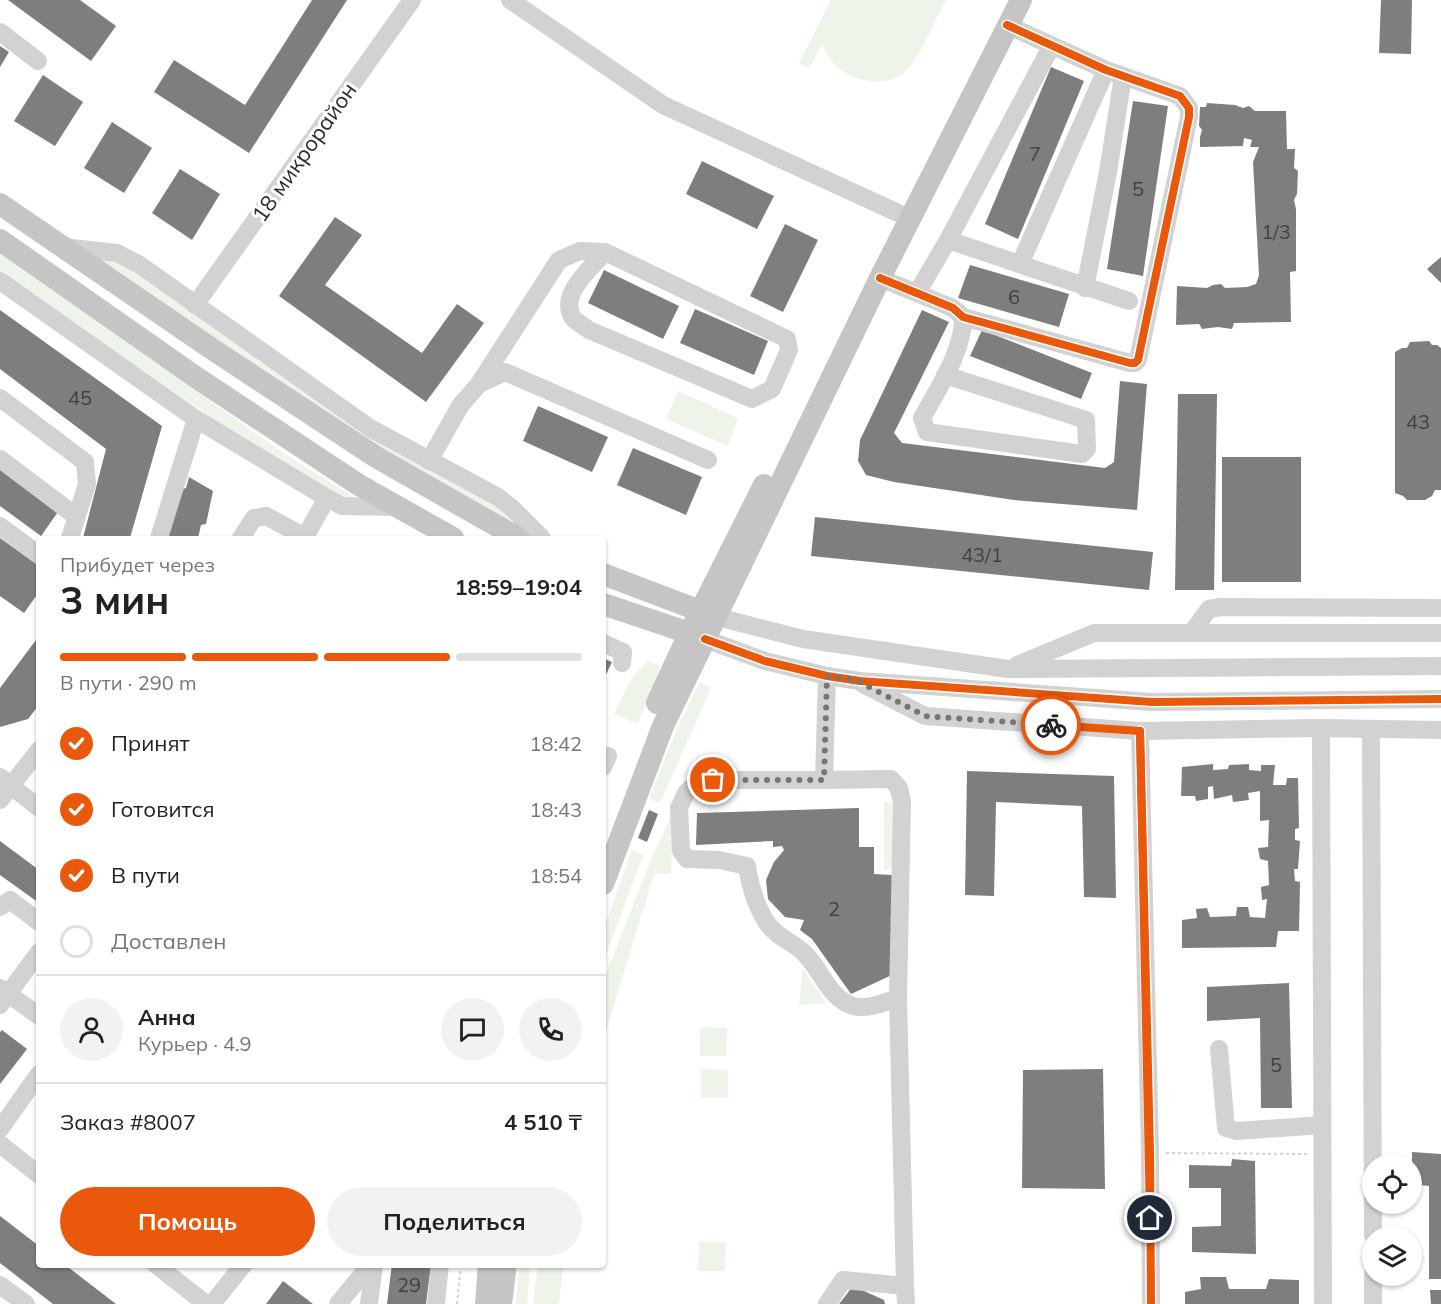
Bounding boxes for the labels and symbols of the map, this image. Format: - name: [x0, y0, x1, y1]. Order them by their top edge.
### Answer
- street label: 18 микрорайон: [246, 77, 362, 227]
- house number: 7: [1029, 141, 1041, 166]
- house number: 5: [1132, 176, 1144, 201]
- house number: 1/3: [1261, 219, 1291, 244]
- house number: 6: [1008, 284, 1020, 309]
- house number: 45: [68, 385, 92, 410]
- house number: 43: [1406, 409, 1430, 434]
- house number: 43/1: [961, 542, 1003, 567]
- courier: [1021, 695, 1081, 755]
- pin: [687, 754, 738, 805]
- house number: 2: [828, 896, 840, 921]
- house number: 5: [1270, 1052, 1282, 1077]
- pin: [1124, 1192, 1175, 1243]
- house number: 29: [397, 1272, 421, 1297]

